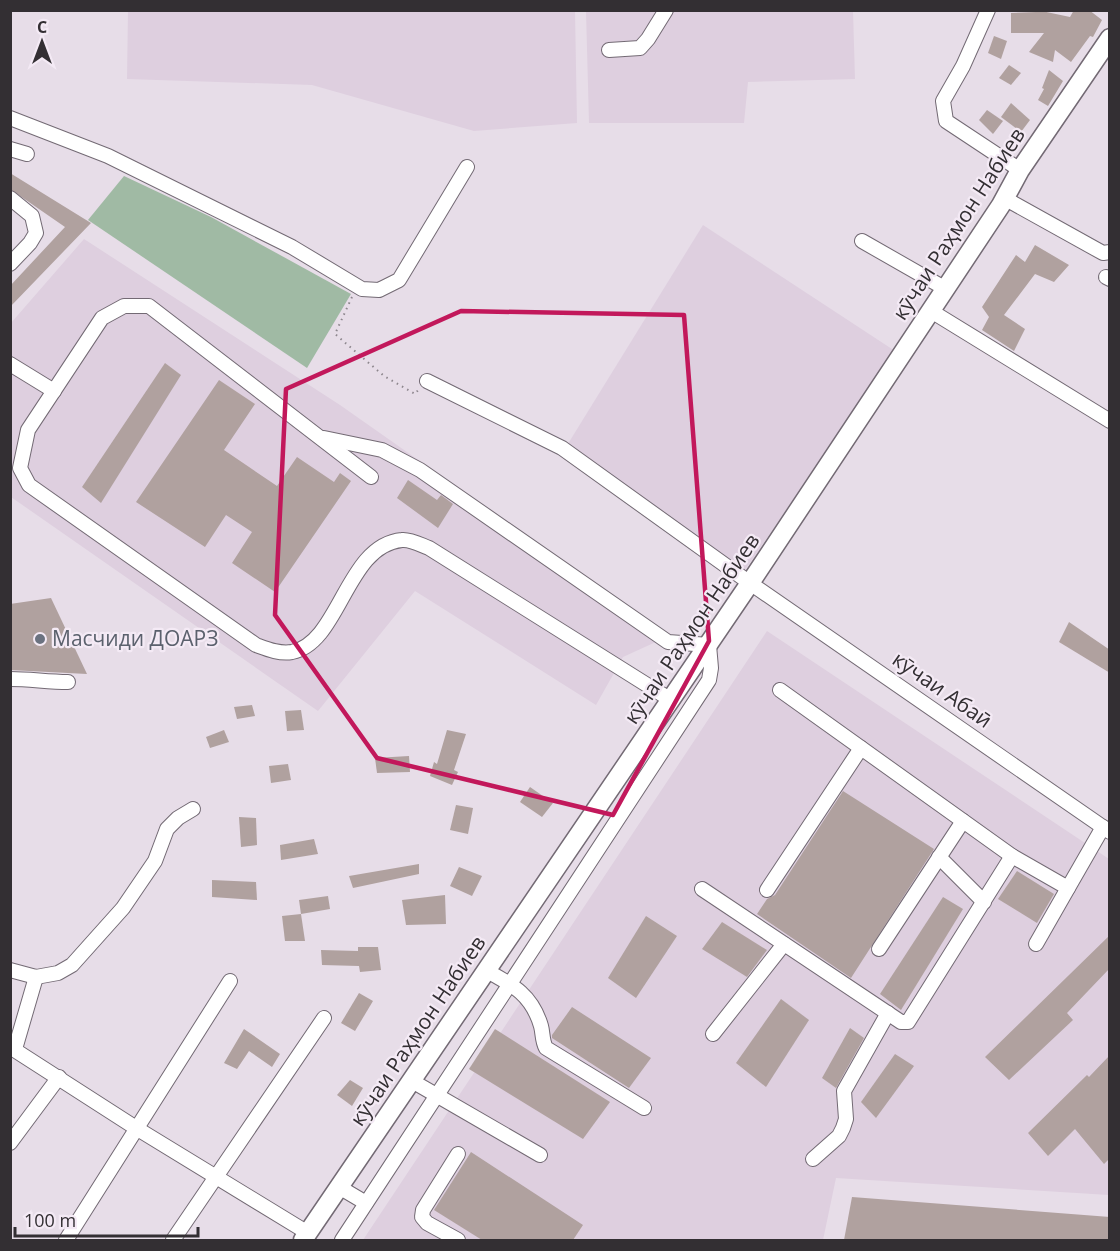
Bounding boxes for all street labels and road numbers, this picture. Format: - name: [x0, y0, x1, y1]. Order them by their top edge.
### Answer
- street label: кӯчаи Раҳмон Набиев: [885, 122, 1031, 325]
- street label: кӯчаи Раҳмон Набиев: [617, 528, 765, 729]
- street label: кӯчаи Абаӣ: [887, 645, 998, 734]
- street label: кӯчаи Раҳмон Набиев: [343, 930, 491, 1131]

